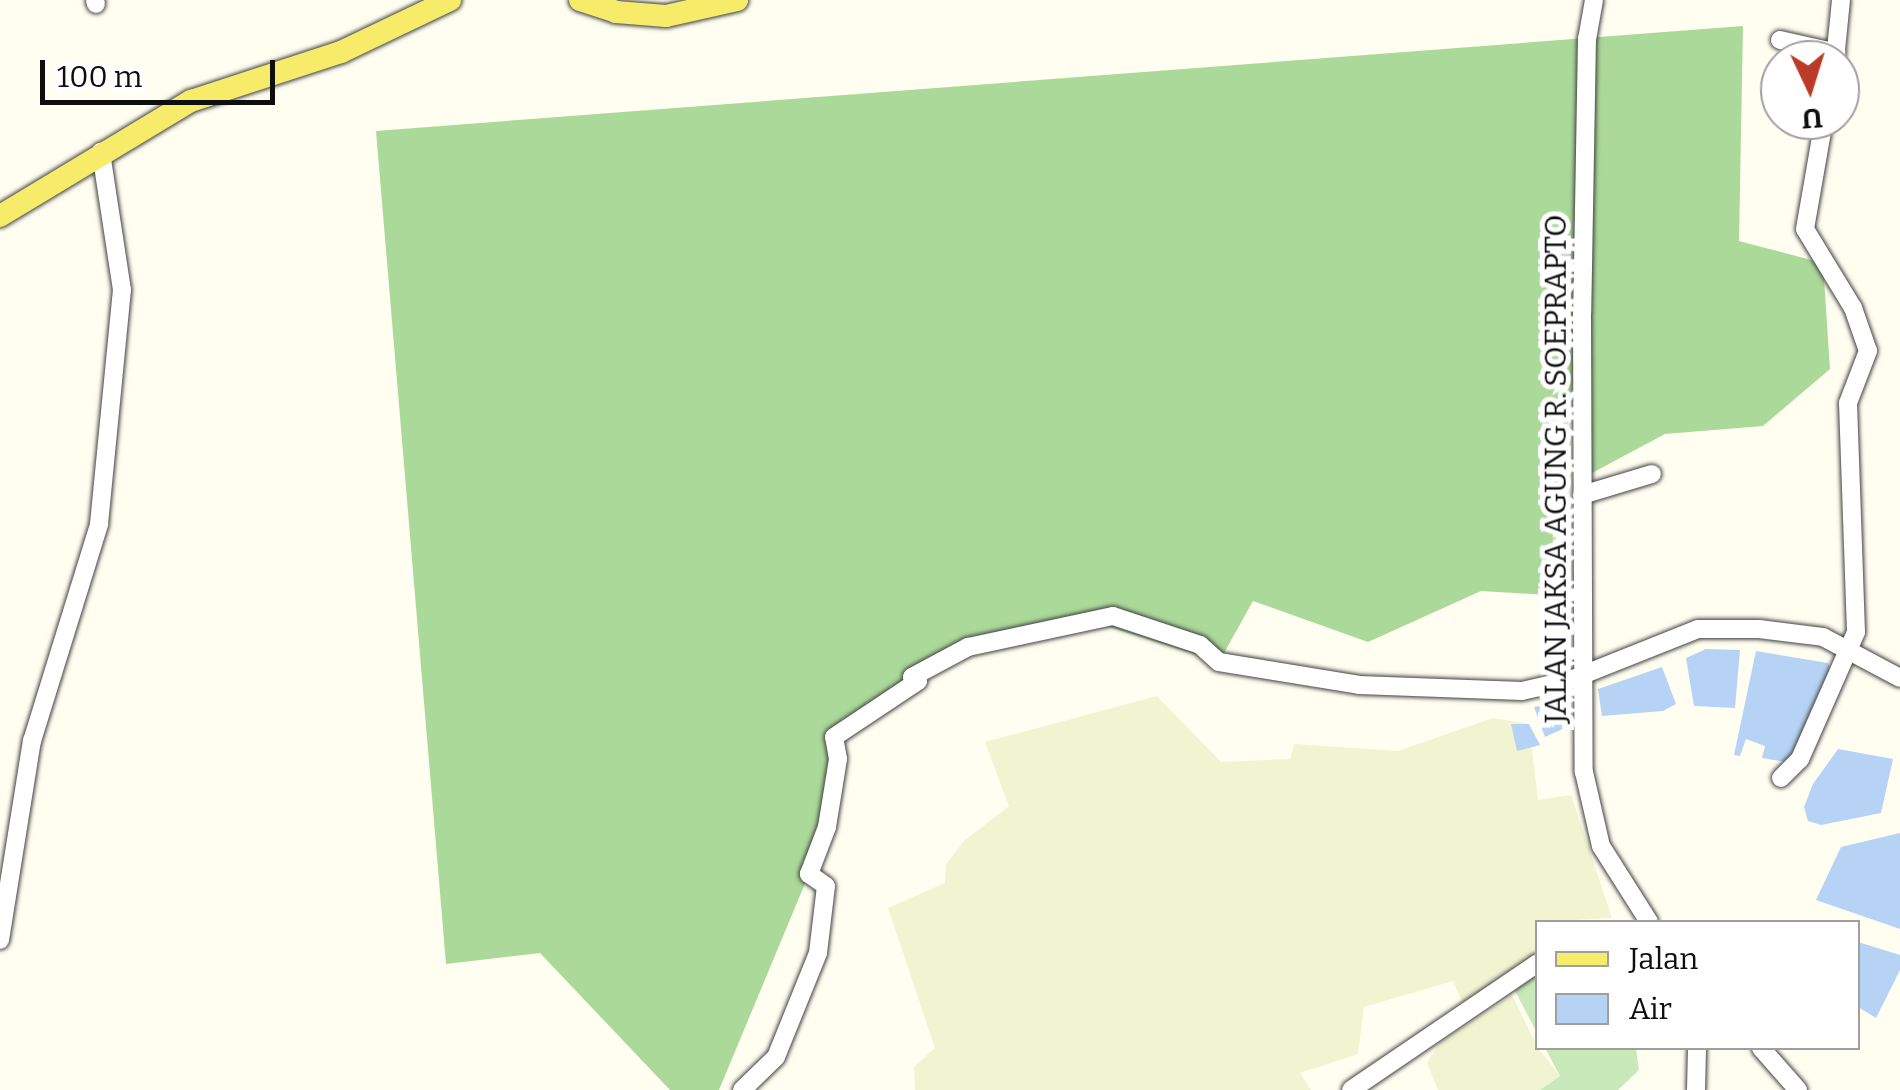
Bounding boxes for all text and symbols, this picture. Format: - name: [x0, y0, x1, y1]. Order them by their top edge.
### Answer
- scale bar: [45, 40, 280, 102]
- north arrow: [1760, 40, 1860, 140]
- text: 100 m: [57, 59, 142, 95]
- text: U: [1800, 101, 1824, 136]
- street label: JALAN JAKSA AGUNG R. SOEPRAPTO: [1538, 214, 1574, 724]
- legend: [1535, 920, 1860, 1050]
- text: Jalan: [1629, 941, 1698, 977]
- text: Air: [1629, 991, 1672, 1027]

